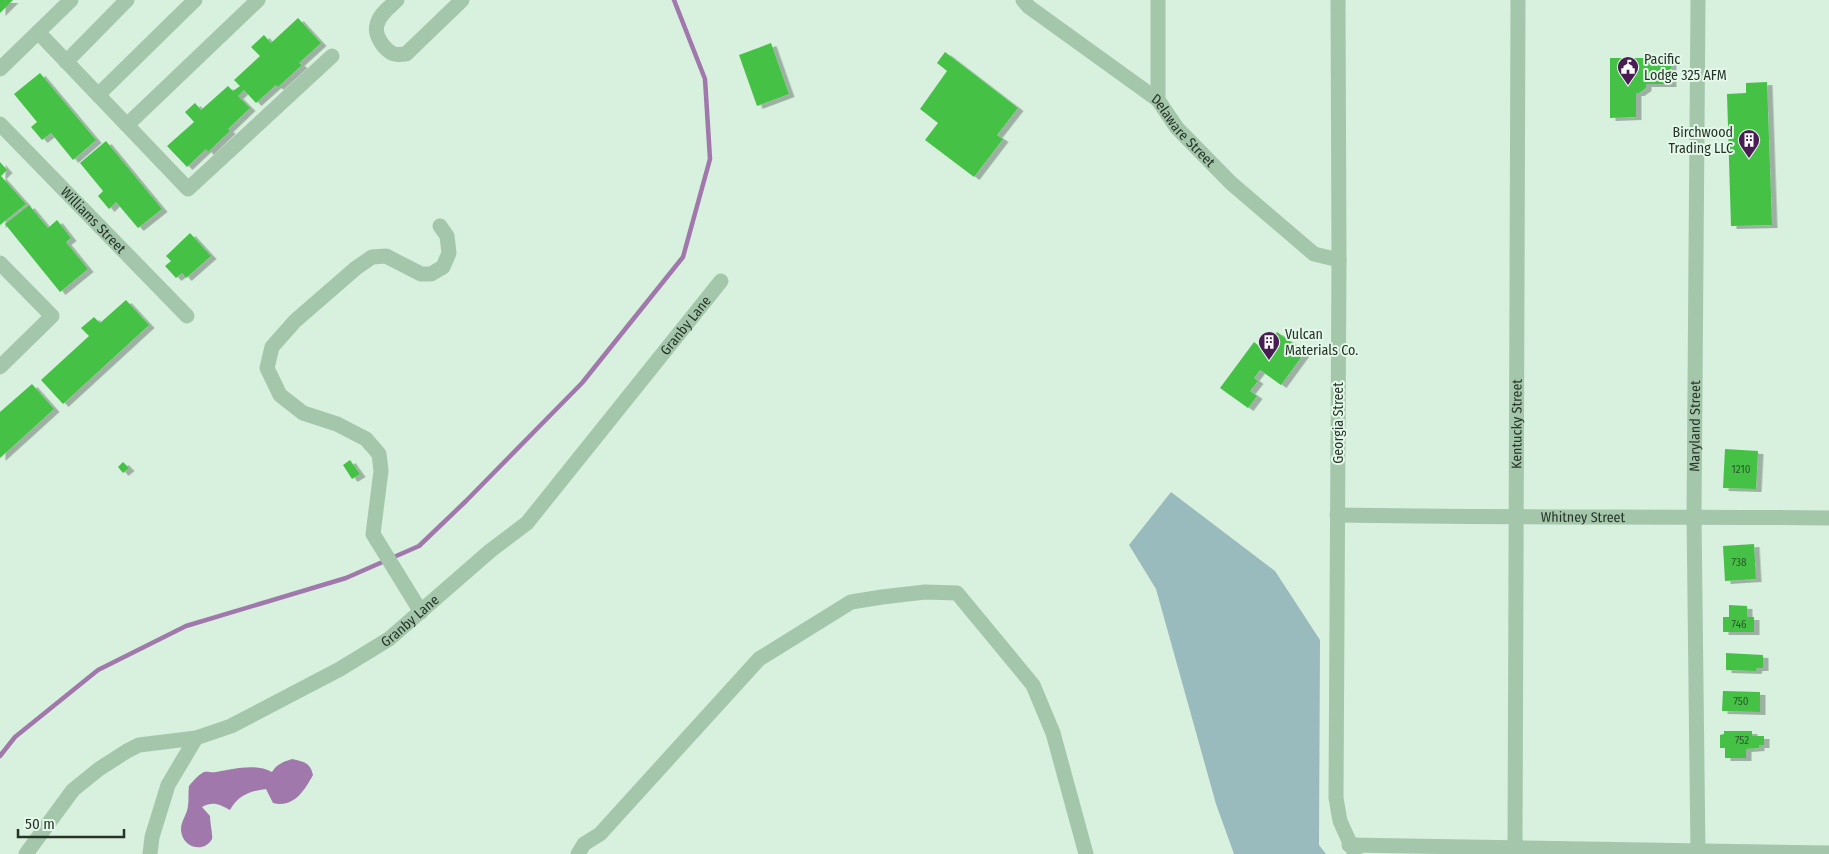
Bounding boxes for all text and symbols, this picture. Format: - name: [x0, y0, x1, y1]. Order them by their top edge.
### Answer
- place label: Pacific Lodge 325 AFM: [1644, 51, 1727, 84]
- public building icon: Pacific Lodge 325 AFM: [1616, 55, 1640, 86]
- street label: Delaware Street: [1149, 90, 1219, 171]
- place label: Birchwood Trading LLC: [1668, 124, 1733, 157]
- building icon: Birchwood Trading LLC: [1737, 128, 1761, 159]
- street label: Williams Street: [57, 183, 130, 257]
- street label: Granby Lane: [657, 292, 714, 358]
- place label: Vulcan Materials Co.: [1285, 326, 1358, 359]
- building icon: Vulcan Materials Co.: [1257, 330, 1281, 361]
- street label: Kentucky Street: [1508, 379, 1525, 469]
- street label: Maryland Street: [1686, 380, 1704, 472]
- street label: Georgia Street: [1330, 382, 1347, 464]
- house number: 1210: [1732, 463, 1751, 476]
- street label: Whitney Street: [1541, 508, 1626, 525]
- house number: 738: [1732, 556, 1747, 569]
- street label: Granby Lane: [378, 591, 442, 650]
- house number: 746: [1732, 618, 1747, 631]
- house number: 750: [1733, 695, 1749, 708]
- house number: 752: [1735, 734, 1749, 747]
- scale bar: [18, 806, 124, 838]
- text: 50 m: [25, 815, 55, 833]

